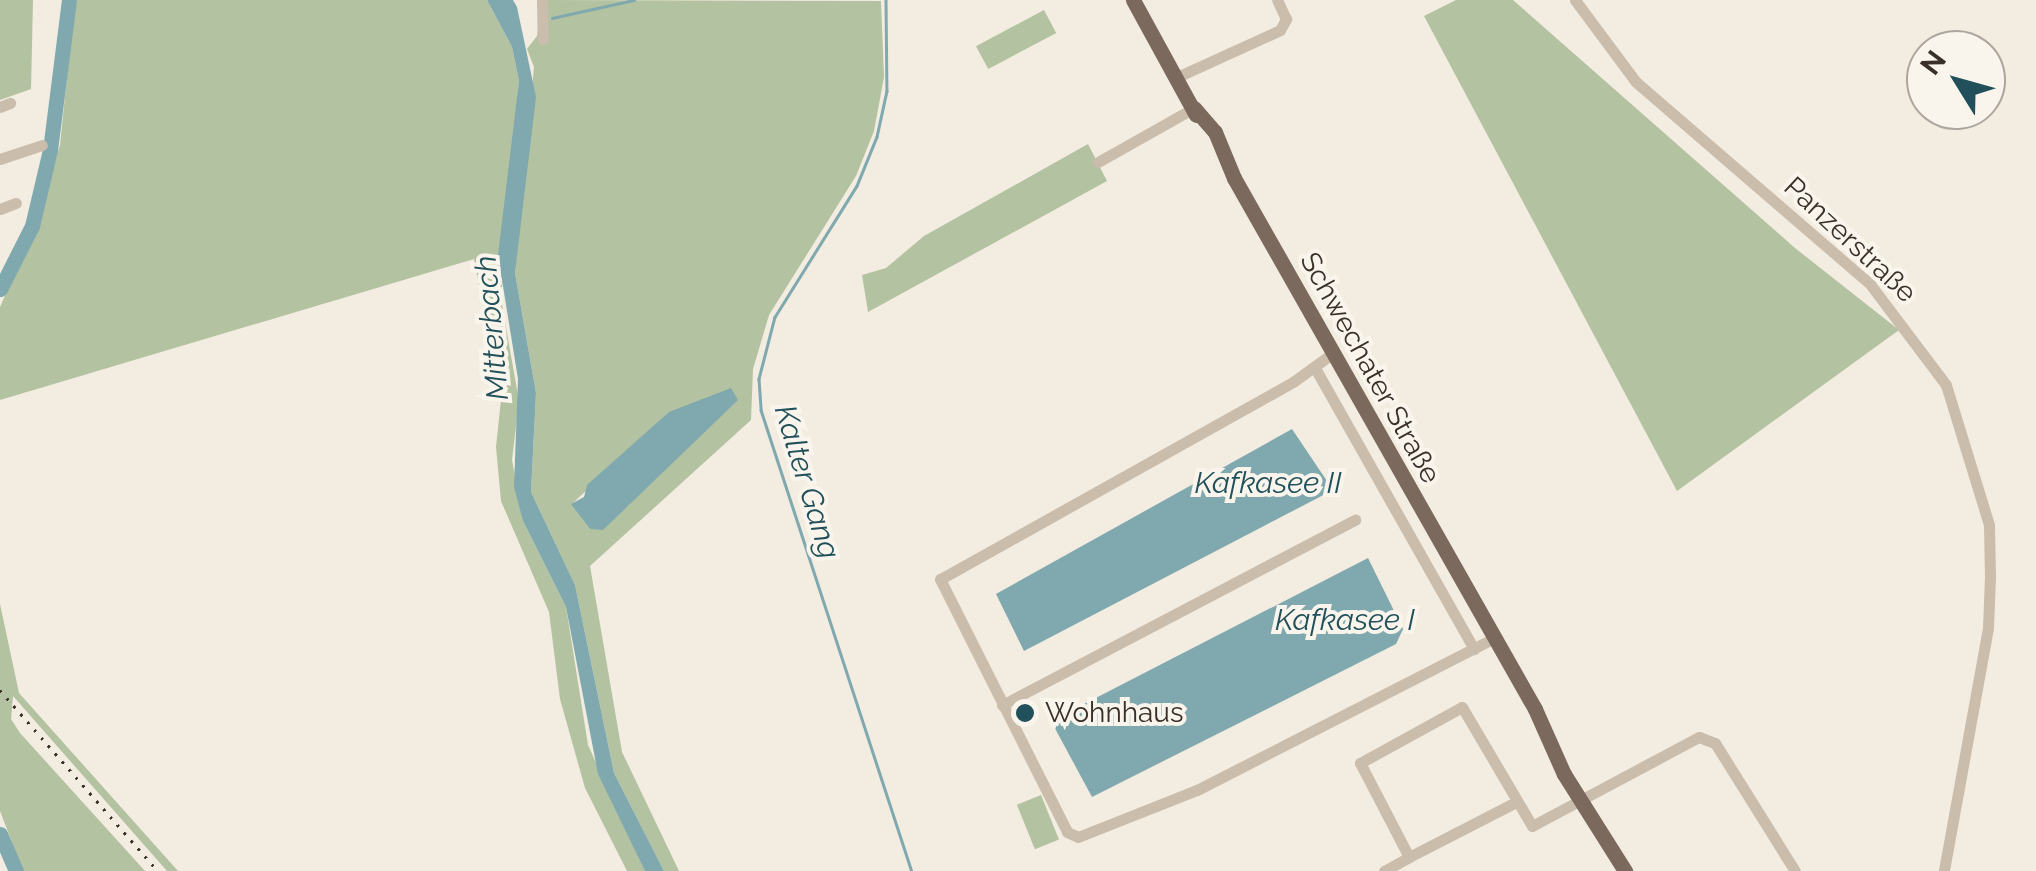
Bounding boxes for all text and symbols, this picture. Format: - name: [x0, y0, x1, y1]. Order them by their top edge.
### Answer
- north arrow: [1906, 30, 2006, 130]
- text: N: [1914, 44, 1953, 81]
- street label: Panzerstraße: [1777, 170, 1923, 310]
- street label: Schwechater Straße: [1292, 246, 1448, 490]
- water label: Mitterbach: [468, 254, 516, 402]
- water label: Kalter Gang: [766, 400, 848, 564]
- water label: Kafkasee II: [1194, 465, 1342, 501]
- water label: Kafkasee I: [1275, 602, 1415, 638]
- place label: Wohnhaus: [1045, 696, 1183, 730]
- marker: Wohnhaus: [1014, 702, 1036, 724]

